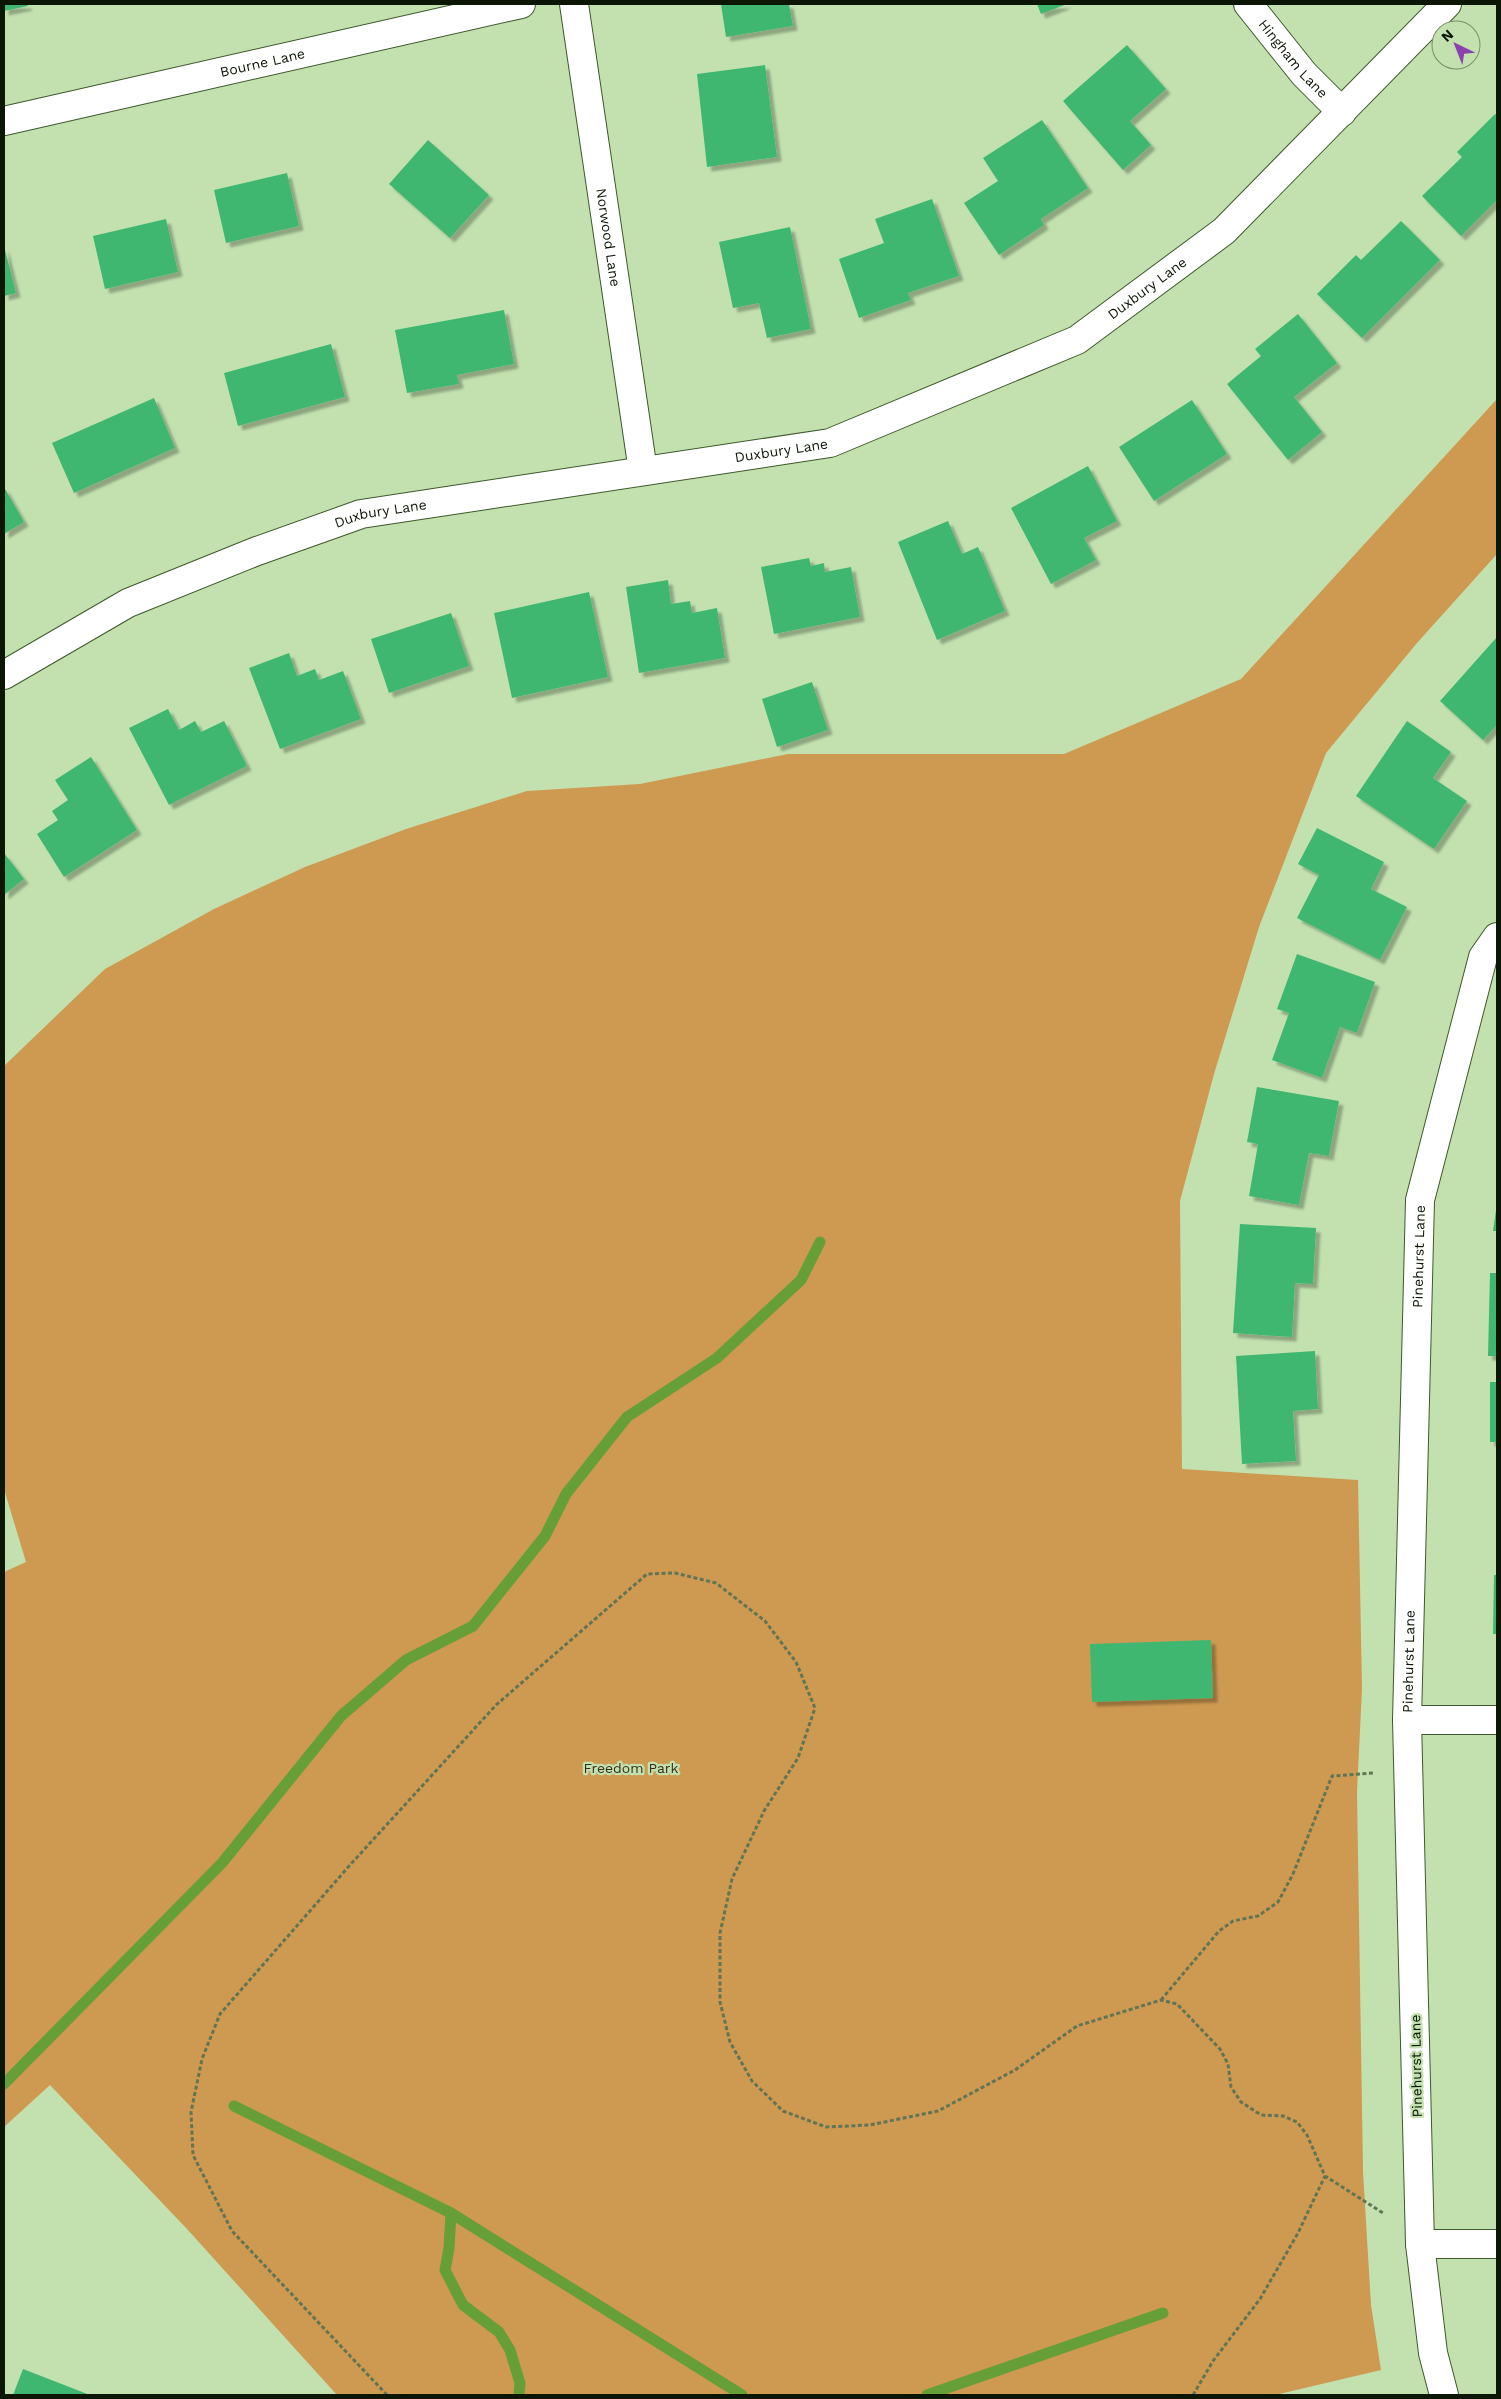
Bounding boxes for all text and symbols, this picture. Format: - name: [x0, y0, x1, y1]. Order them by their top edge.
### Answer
- street label: Hingham Lane: [1256, 16, 1331, 101]
- north arrow: [1431, 20, 1481, 70]
- text: N: [1438, 26, 1456, 45]
- street label: Bourne Lane: [219, 45, 306, 80]
- street label: Norwood Lane: [593, 187, 624, 288]
- street label: Duxbury Lane: [1104, 254, 1190, 323]
- street label: Duxbury Lane: [734, 435, 829, 465]
- street label: Duxbury Lane: [332, 496, 428, 531]
- street label: Pinehurst Lane: [1409, 1205, 1428, 1308]
- street label: Pinehurst Lane: [1399, 1610, 1418, 1713]
- park label: Freedom Park: [583, 1760, 679, 1776]
- street label: Pinehurst Lane: [1407, 2014, 1425, 2118]

